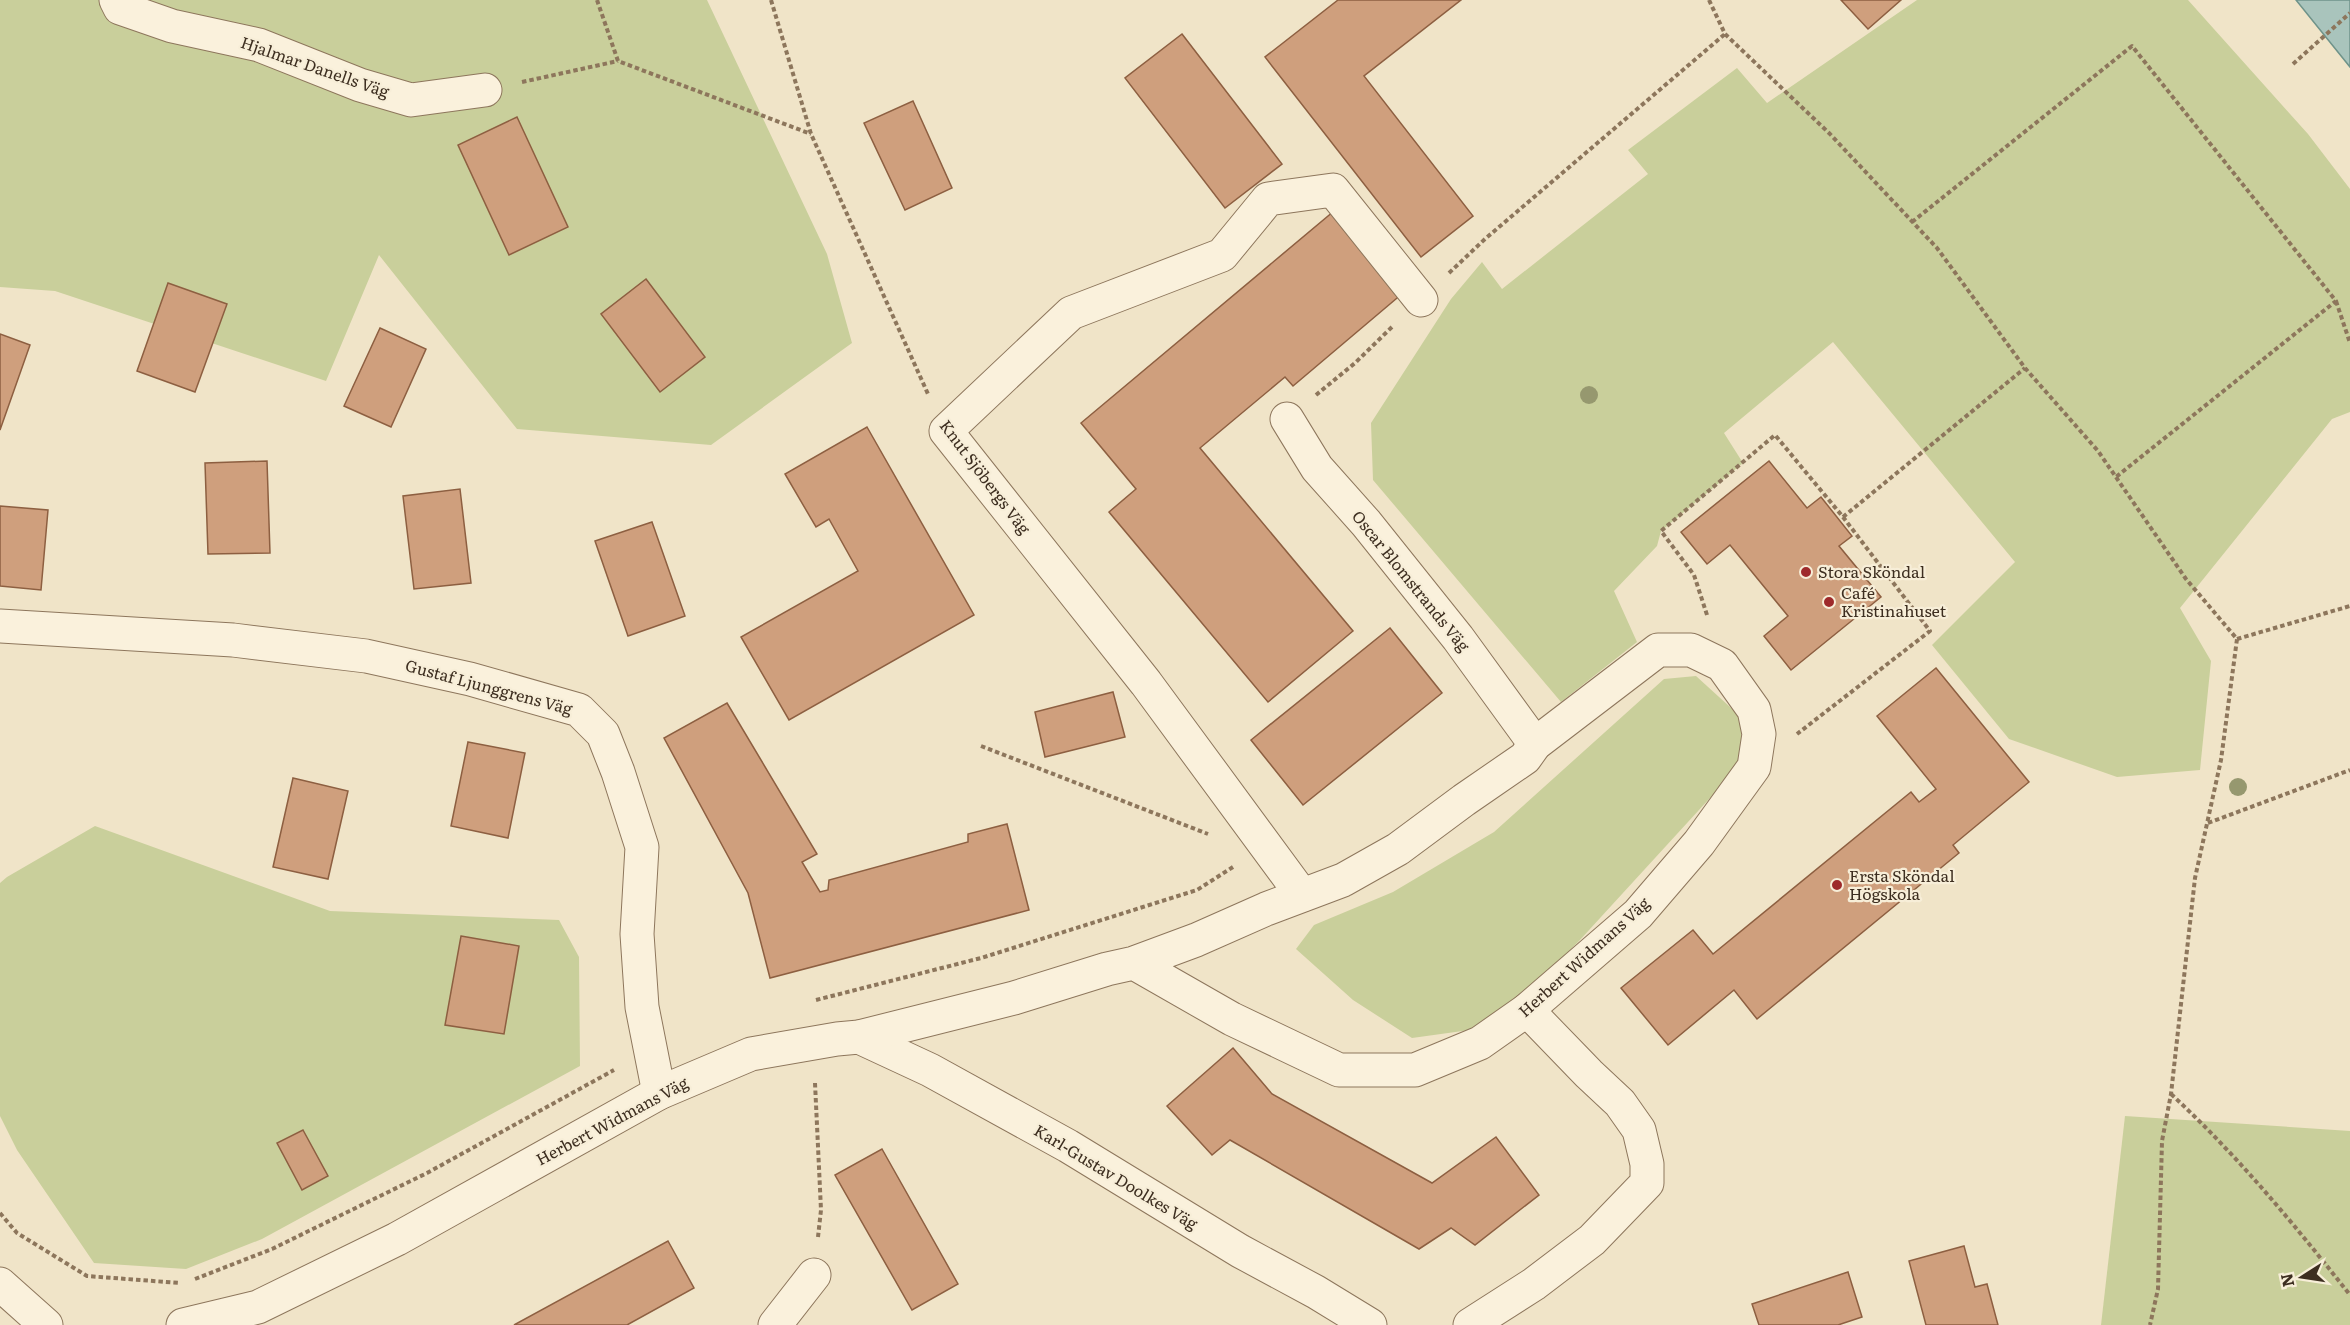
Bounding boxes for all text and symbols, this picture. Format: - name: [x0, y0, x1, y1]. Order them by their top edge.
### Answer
- street label: Hjalmar Danells Väg: [238, 29, 393, 103]
- street label: Knut Sjöbergs Väg: [935, 414, 1037, 539]
- street label: Oscar Blomstrands Väg: [1347, 505, 1476, 656]
- place label: Stora Sköndal: [1818, 559, 1925, 583]
- marker: Stora Sköndal: [1799, 565, 1813, 579]
- place label: Café Kristinahuset: [1841, 580, 1947, 622]
- marker: Café Kristinahuset: [1822, 595, 1836, 609]
- street label: Gustaf Ljunggrens Väg: [403, 652, 576, 720]
- place label: Ersta Sköndal Högskola: [1849, 863, 1955, 905]
- marker: Ersta Sköndal Högskola: [1830, 878, 1844, 892]
- street label: Herbert Widmans Väg: [1512, 891, 1654, 1022]
- street label: Herbert Widmans Väg: [531, 1070, 692, 1170]
- street label: Karl-Gustav Doolkes Väg: [1030, 1118, 1203, 1235]
- north arrow: [2272, 1247, 2332, 1307]
- text: N: [2273, 1271, 2299, 1289]

